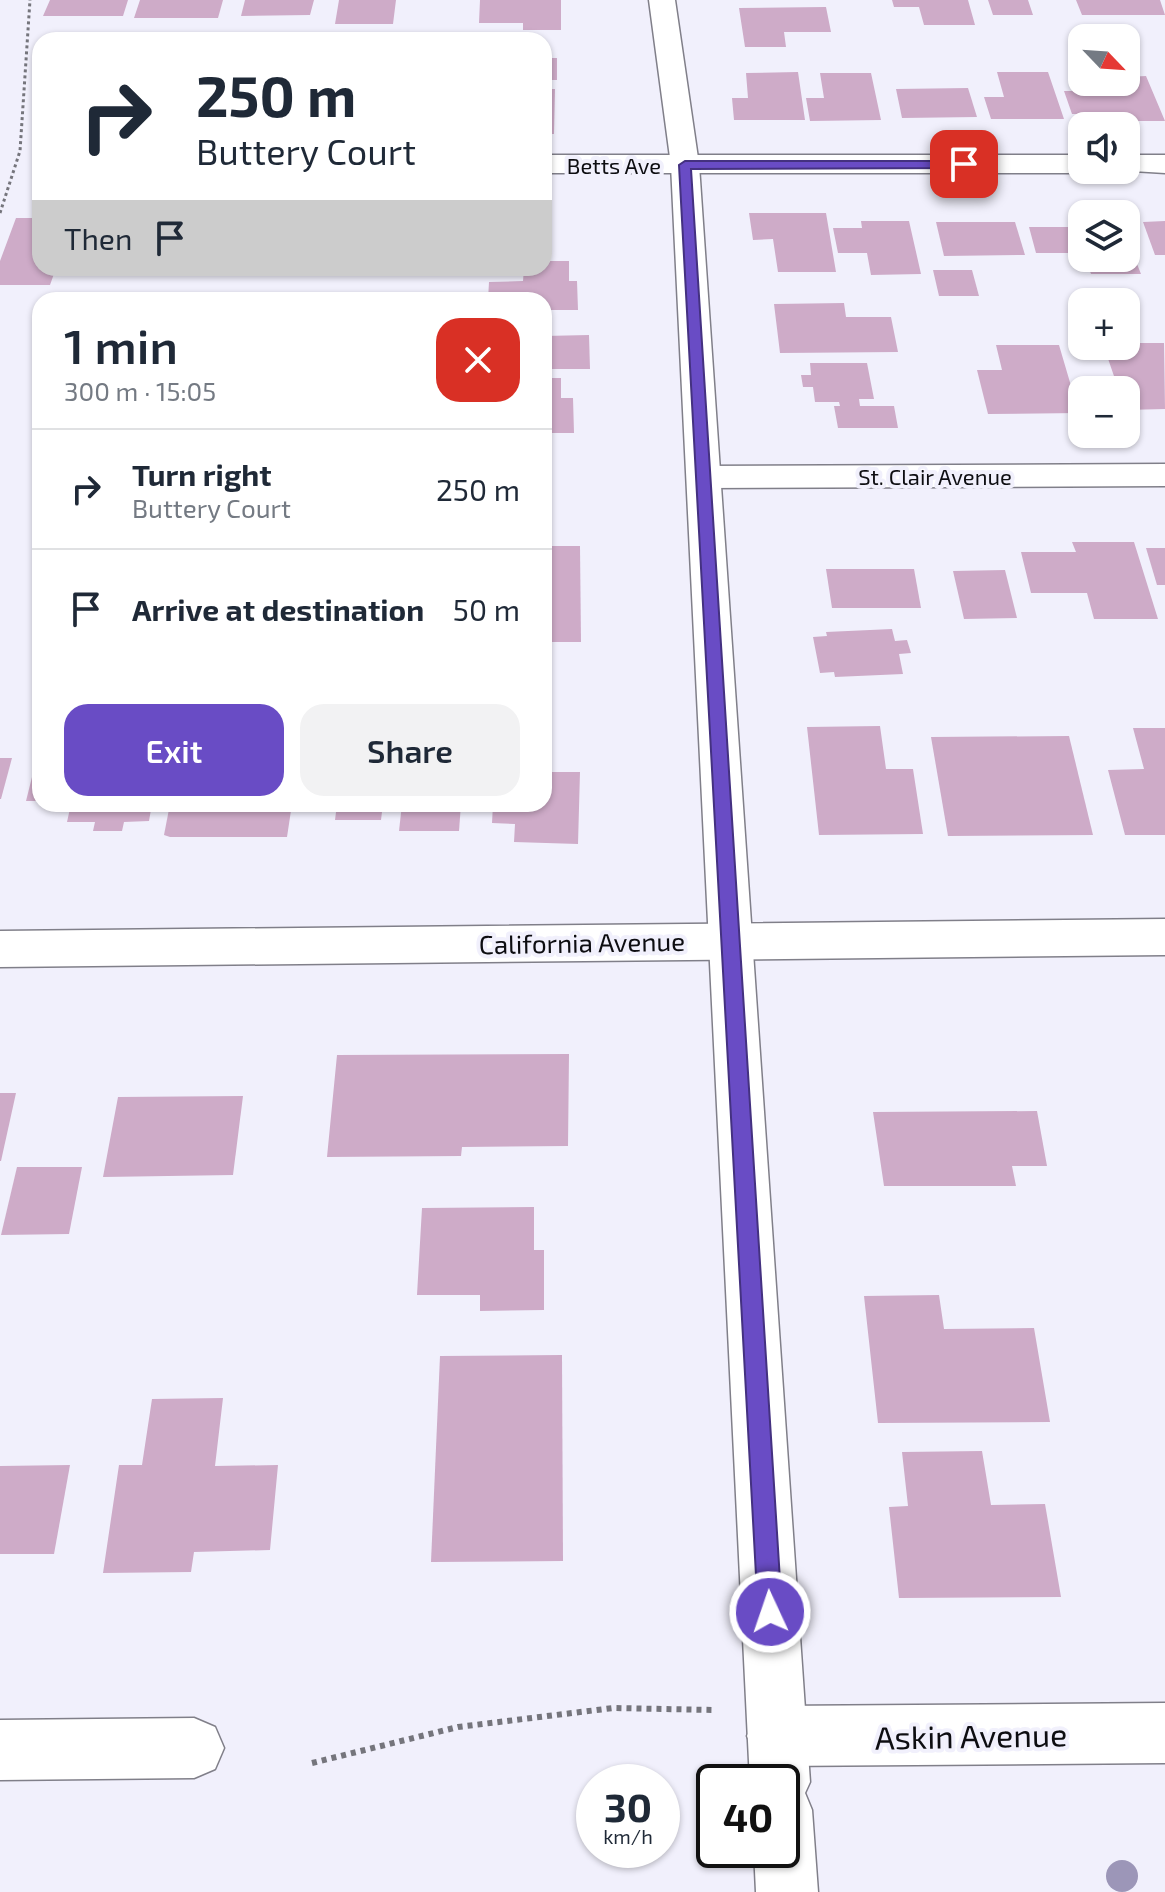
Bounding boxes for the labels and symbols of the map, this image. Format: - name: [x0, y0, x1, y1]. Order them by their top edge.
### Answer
- north arrow: [1068, 24, 1140, 96]
- pin: [930, 130, 998, 198]
- street label: Betts Ave: [567, 152, 661, 178]
- street label: St. Clair Avenue: [858, 463, 1012, 489]
- street label: California Avenue: [479, 925, 685, 959]
- position arrow: [728, 1570, 812, 1654]
- street label: Askin Avenue: [874, 1714, 1068, 1756]
- speed limit sign: 40: [696, 1764, 800, 1868]

